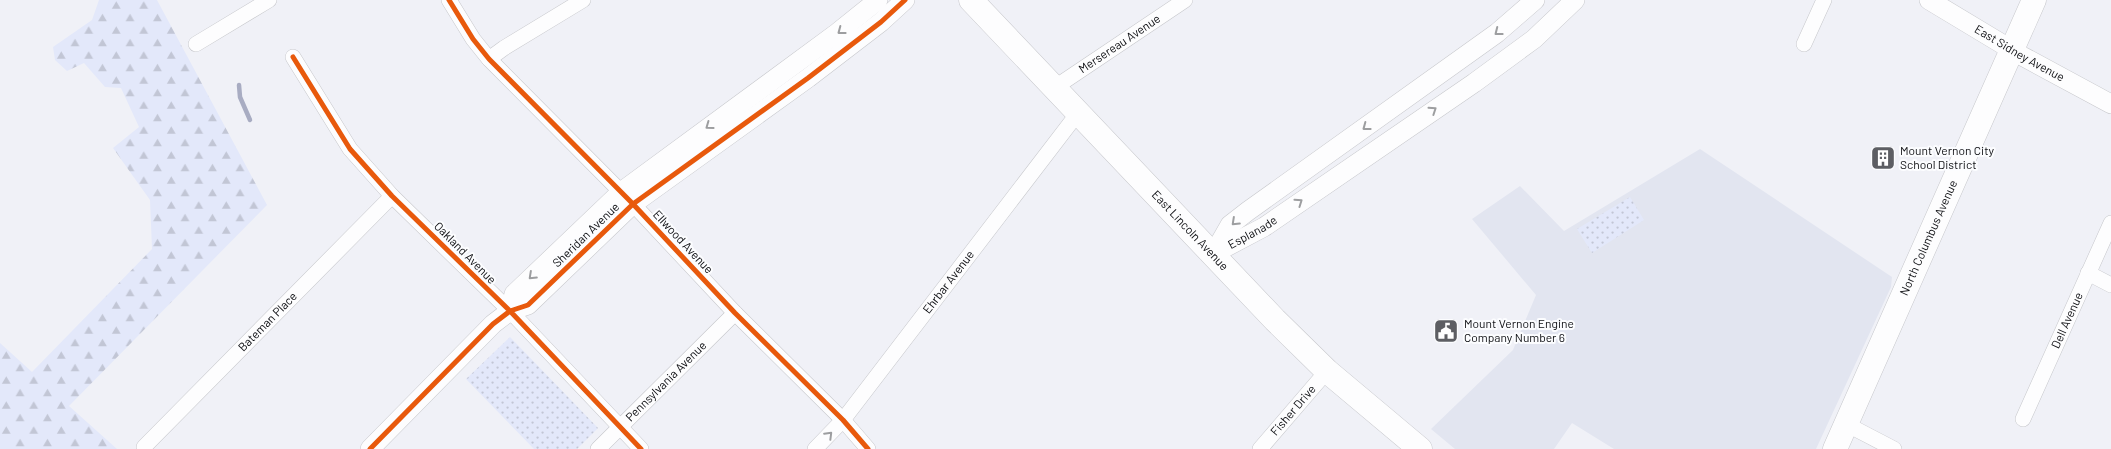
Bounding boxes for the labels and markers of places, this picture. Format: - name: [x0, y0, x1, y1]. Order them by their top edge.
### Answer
- place label: Mount Vernon City School District: [1900, 143, 1995, 171]
- building icon: Mount Vernon City School District: [1870, 145, 1896, 171]
- place label: Mount Vernon Engine Company Number 6: [1464, 316, 1574, 344]
- public building icon: Mount Vernon Engine Company Number 6: [1433, 318, 1459, 344]

